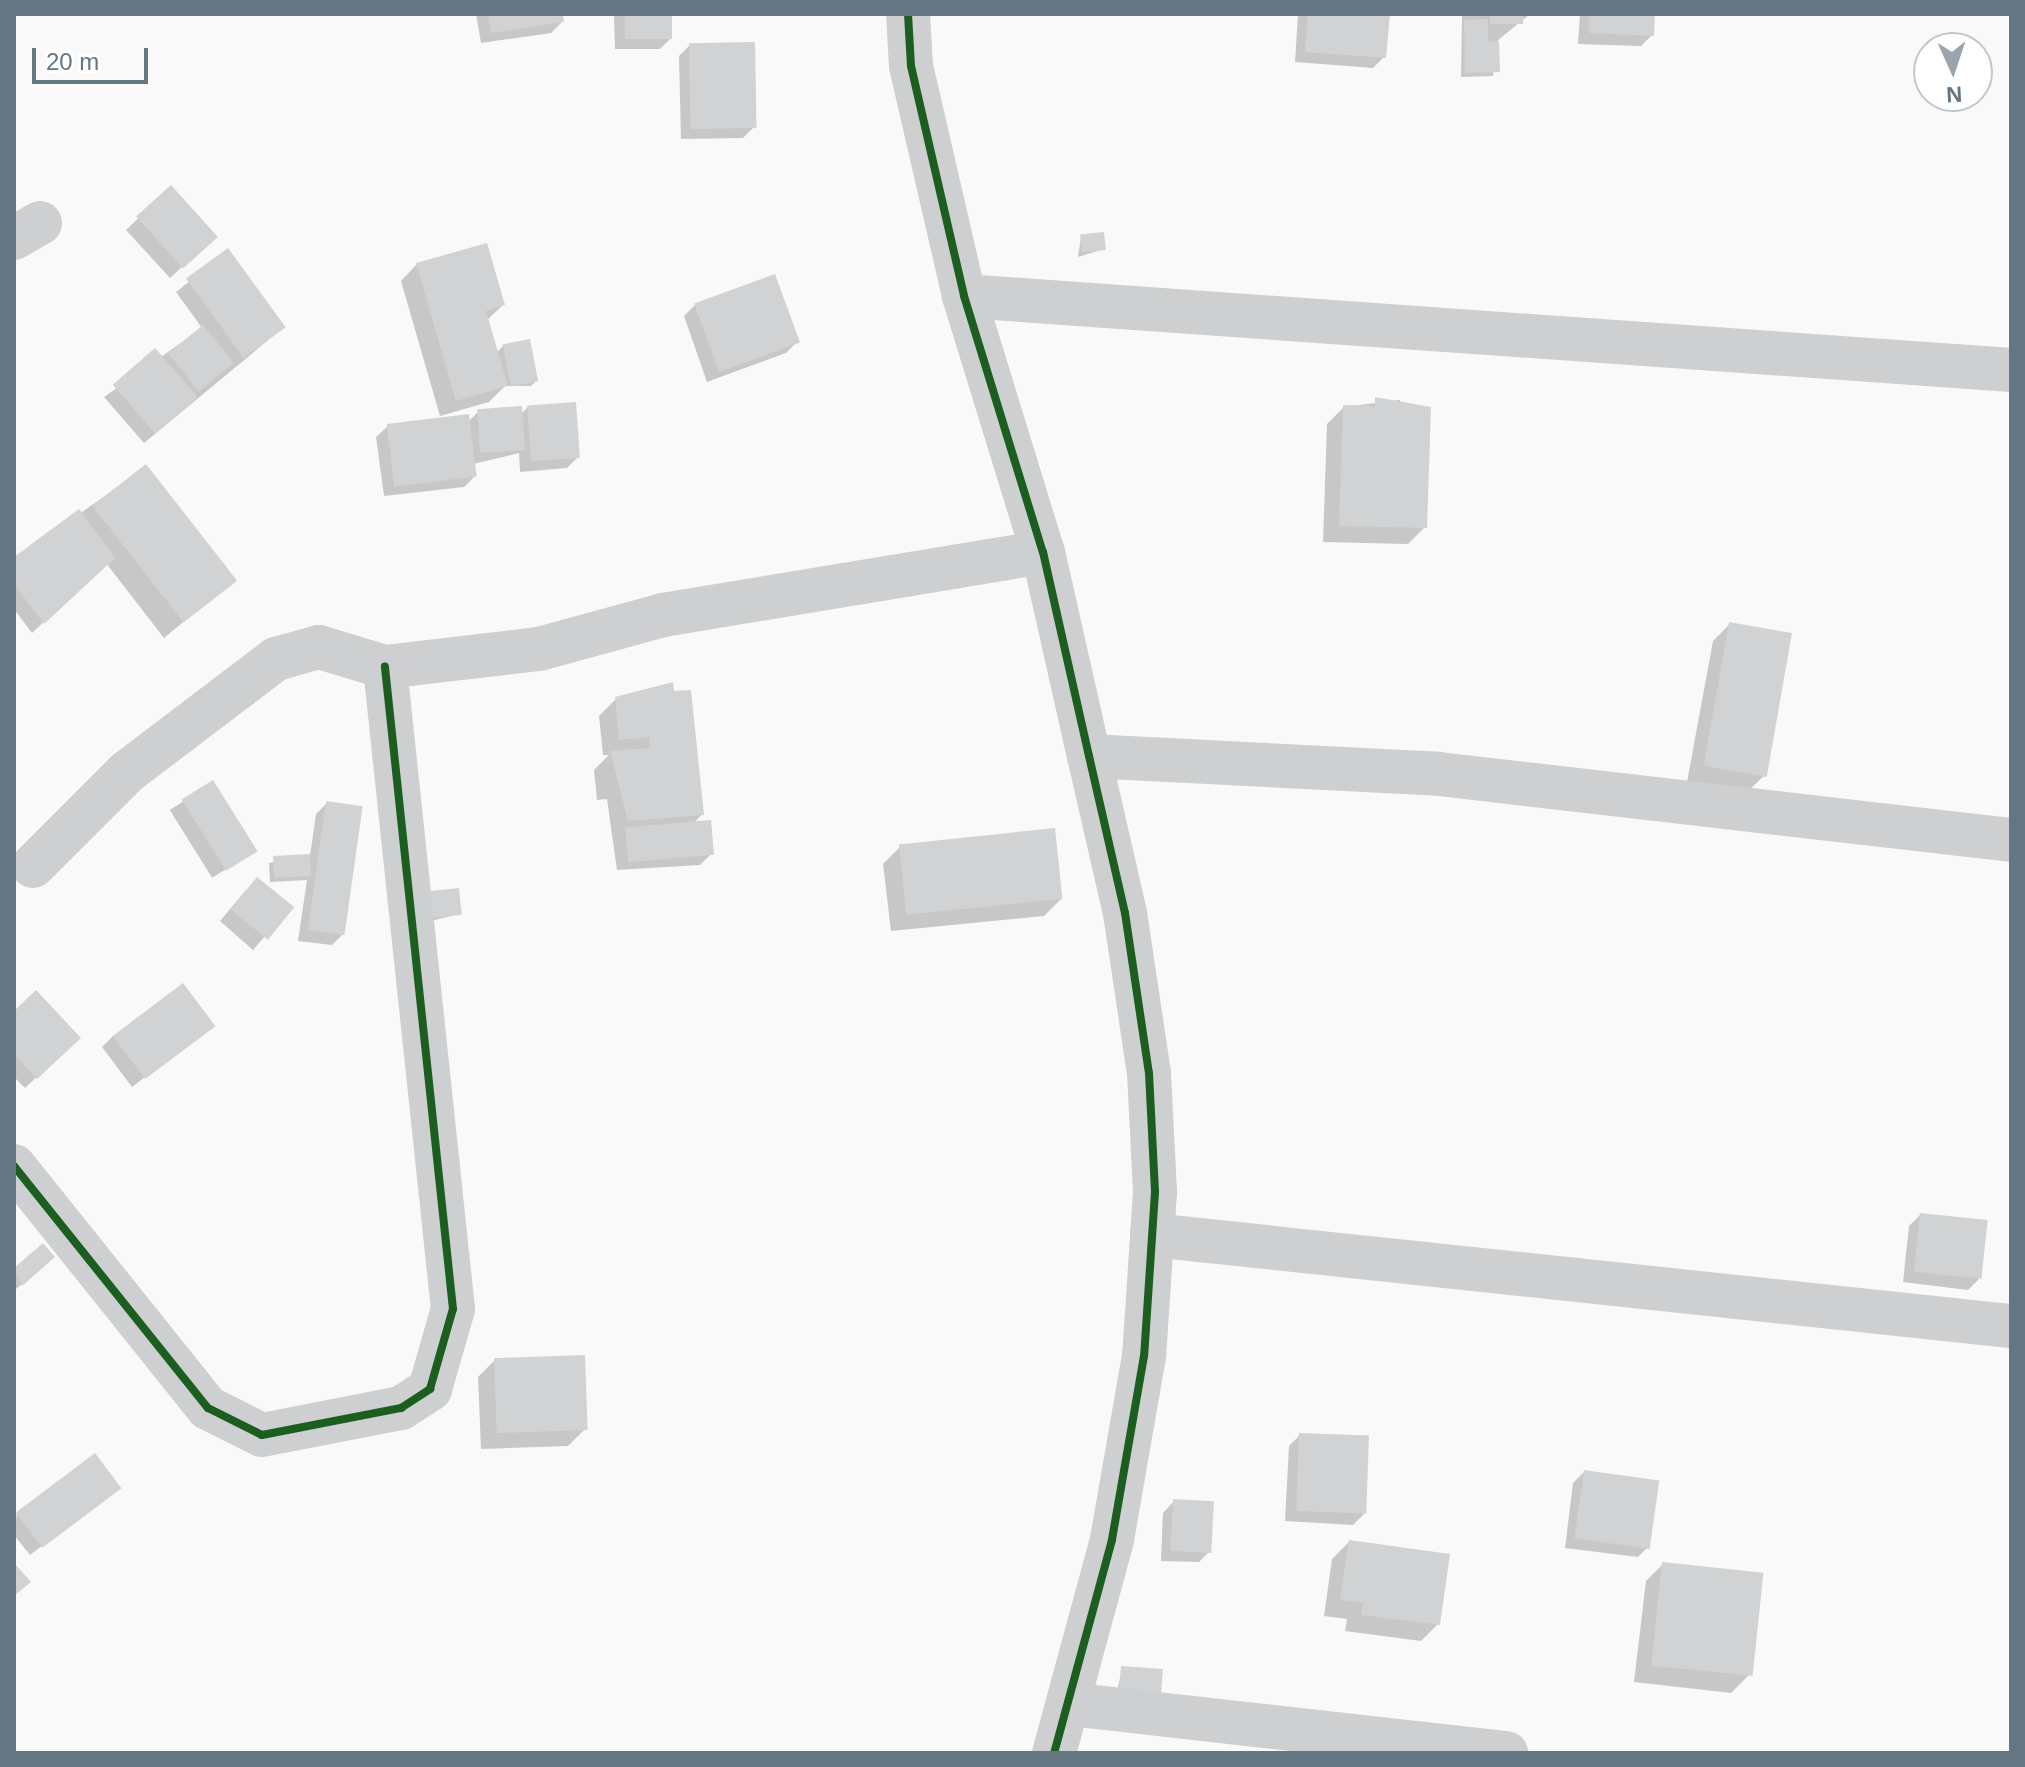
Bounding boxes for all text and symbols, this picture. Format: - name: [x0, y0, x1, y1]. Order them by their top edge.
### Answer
- scale bar: [36, 32, 152, 82]
- north arrow: [1913, 32, 1993, 112]
- text: 20 m: [46, 48, 99, 75]
- text: N: [1946, 82, 1963, 107]

